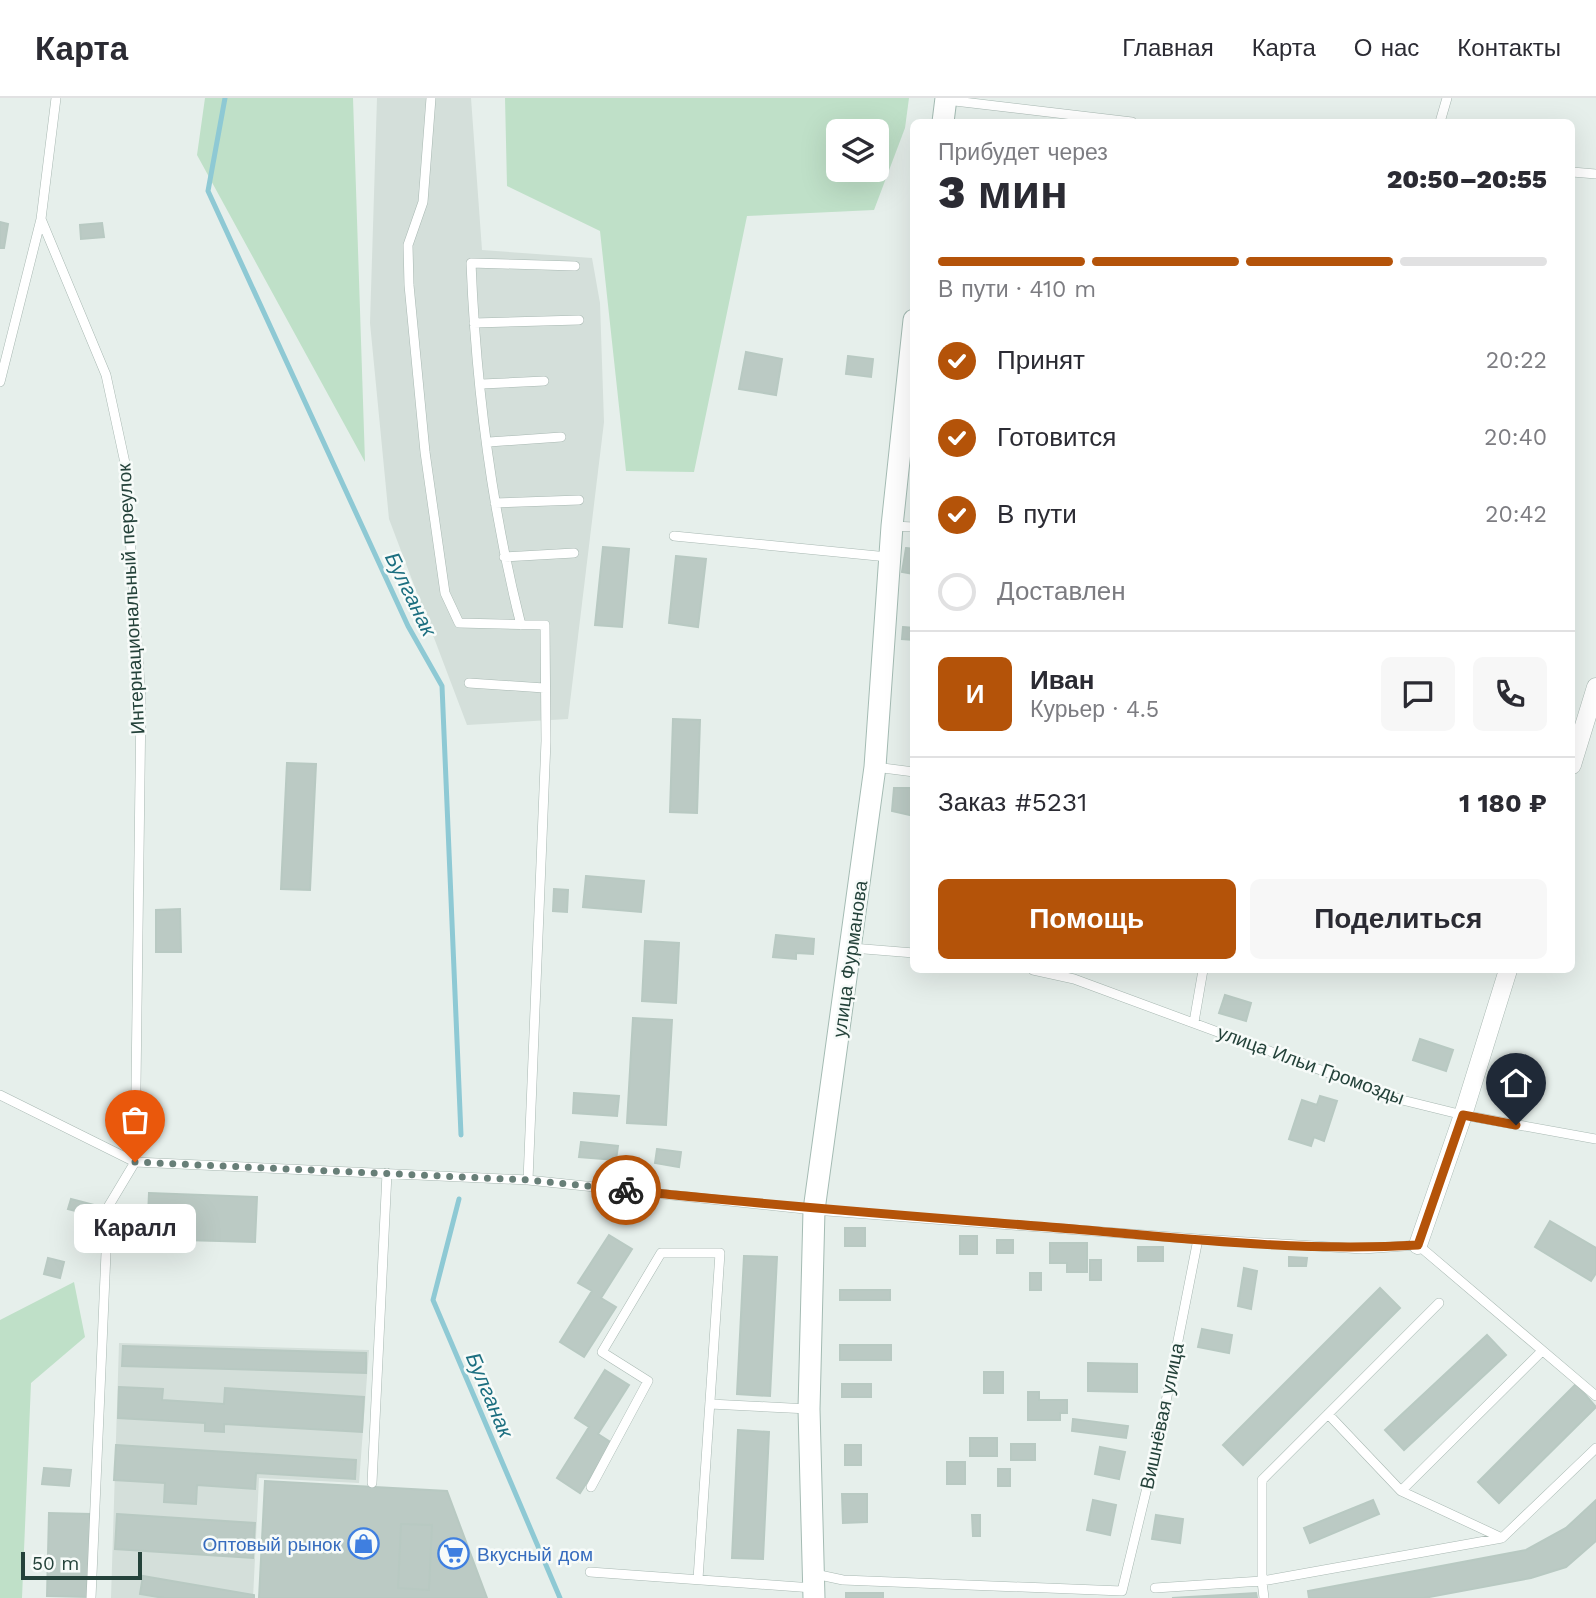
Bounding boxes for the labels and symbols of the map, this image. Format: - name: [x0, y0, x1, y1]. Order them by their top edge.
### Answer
- street label: Интернациональный переулок: [112, 462, 150, 735]
- water label: Булганак: [380, 548, 442, 641]
- street label: улица Фурманова: [828, 879, 872, 1039]
- street label: улица Ильи Громозды: [1214, 1020, 1408, 1110]
- pin: [1486, 1053, 1546, 1125]
- pin: [105, 1090, 165, 1162]
- courier: [591, 1155, 661, 1225]
- callout: Каралл: [74, 1204, 196, 1253]
- street label: Вишнёвая улица: [1135, 1340, 1189, 1491]
- water label: Булганак: [461, 1349, 520, 1442]
- shop icon: Оптовый рынок: [347, 1527, 381, 1561]
- place label: Оптовый рынок: [202, 1533, 342, 1556]
- supermarket icon: Вкусный дом: [437, 1537, 471, 1571]
- place label: Вкусный дом: [477, 1543, 593, 1566]
- scale bar: [21, 1549, 142, 1581]

